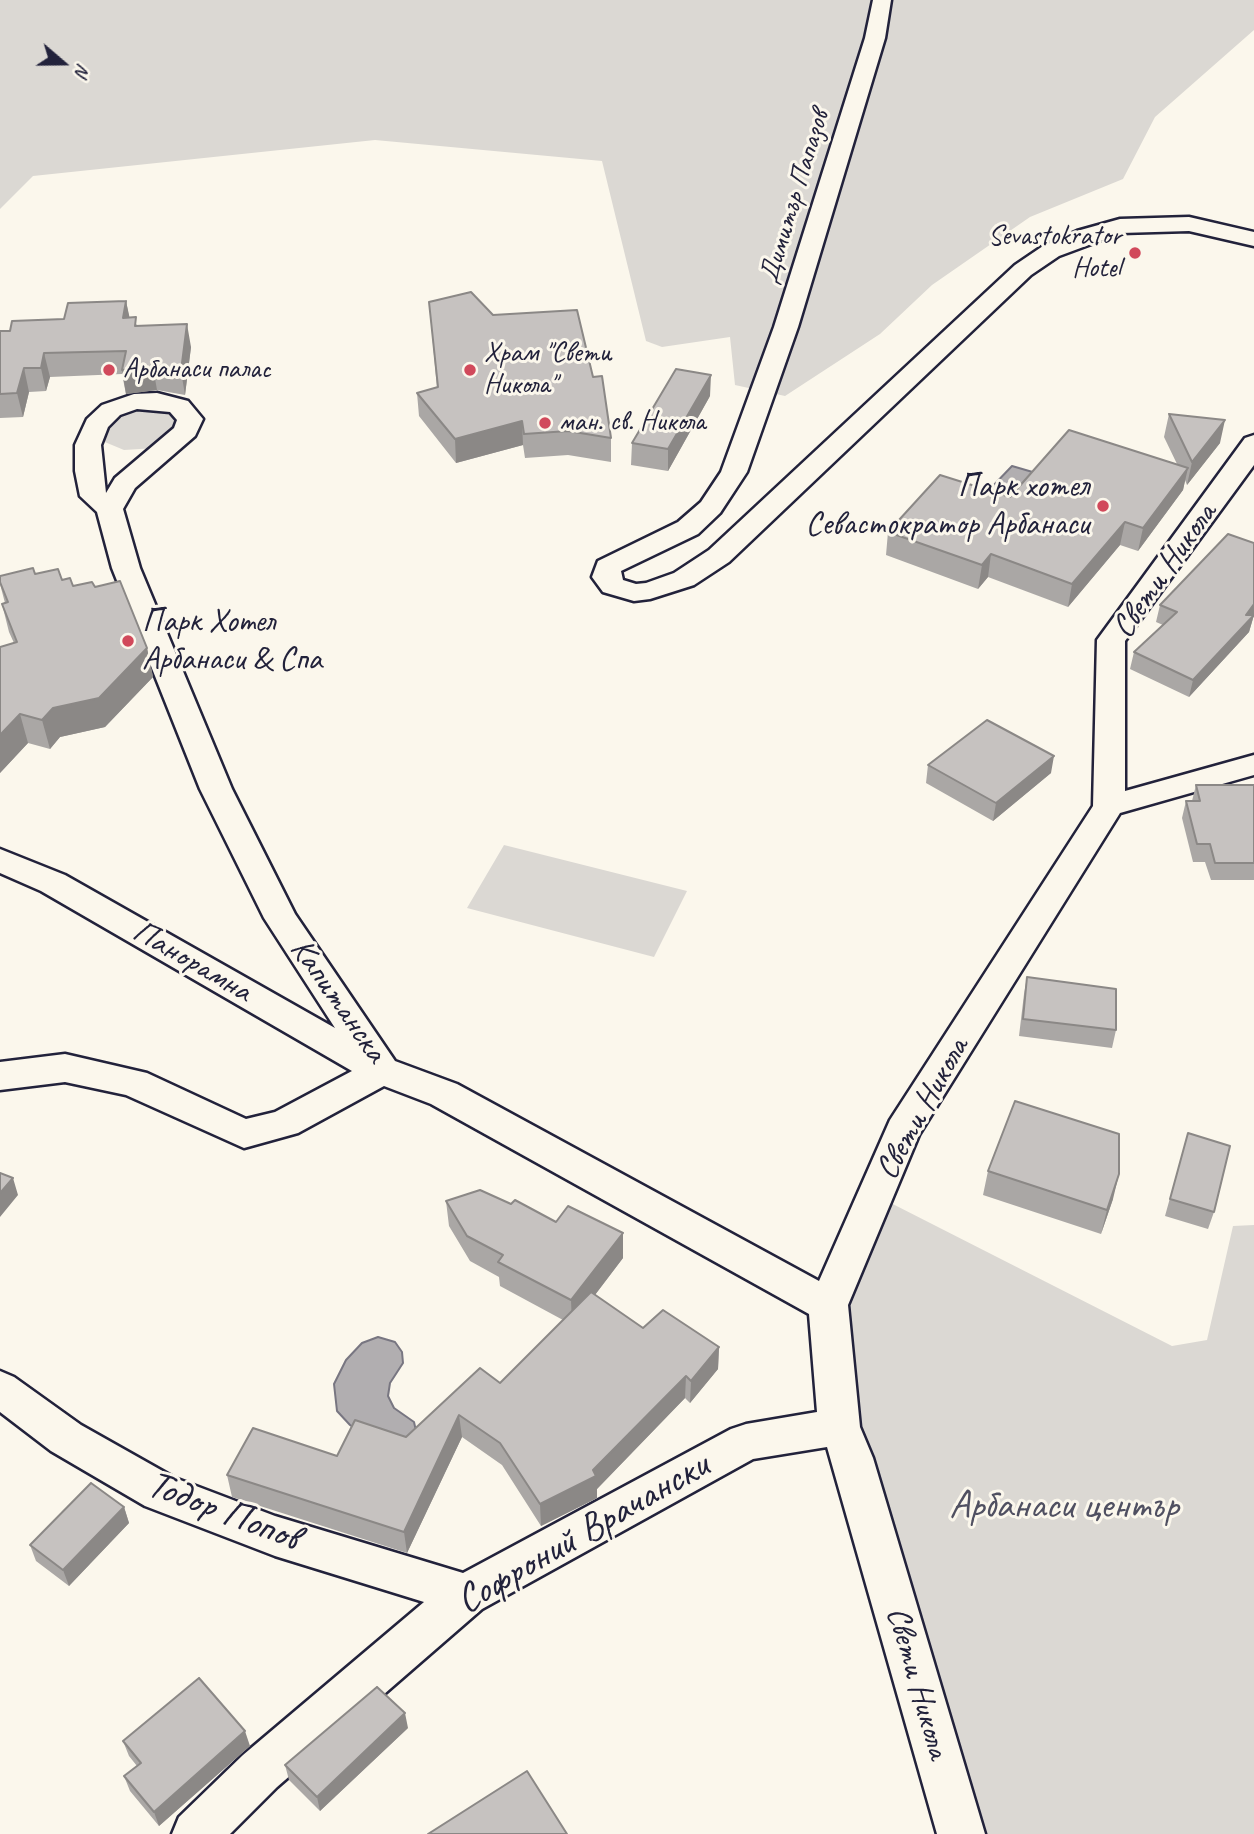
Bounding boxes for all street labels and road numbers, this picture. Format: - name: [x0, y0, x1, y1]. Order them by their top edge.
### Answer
- street label: Димитър Папазов: [753, 107, 837, 287]
- street label: Свети Никола: [1104, 496, 1226, 646]
- street label: Панорамна: [125, 912, 259, 1012]
- street label: Капитанска: [281, 931, 395, 1071]
- street label: Свети Никола: [868, 1031, 978, 1187]
- street label: Софроний Врачански: [448, 1442, 718, 1626]
- street label: Тодор Попов: [140, 1461, 306, 1563]
- street label: Свети Никола: [877, 1603, 957, 1763]

